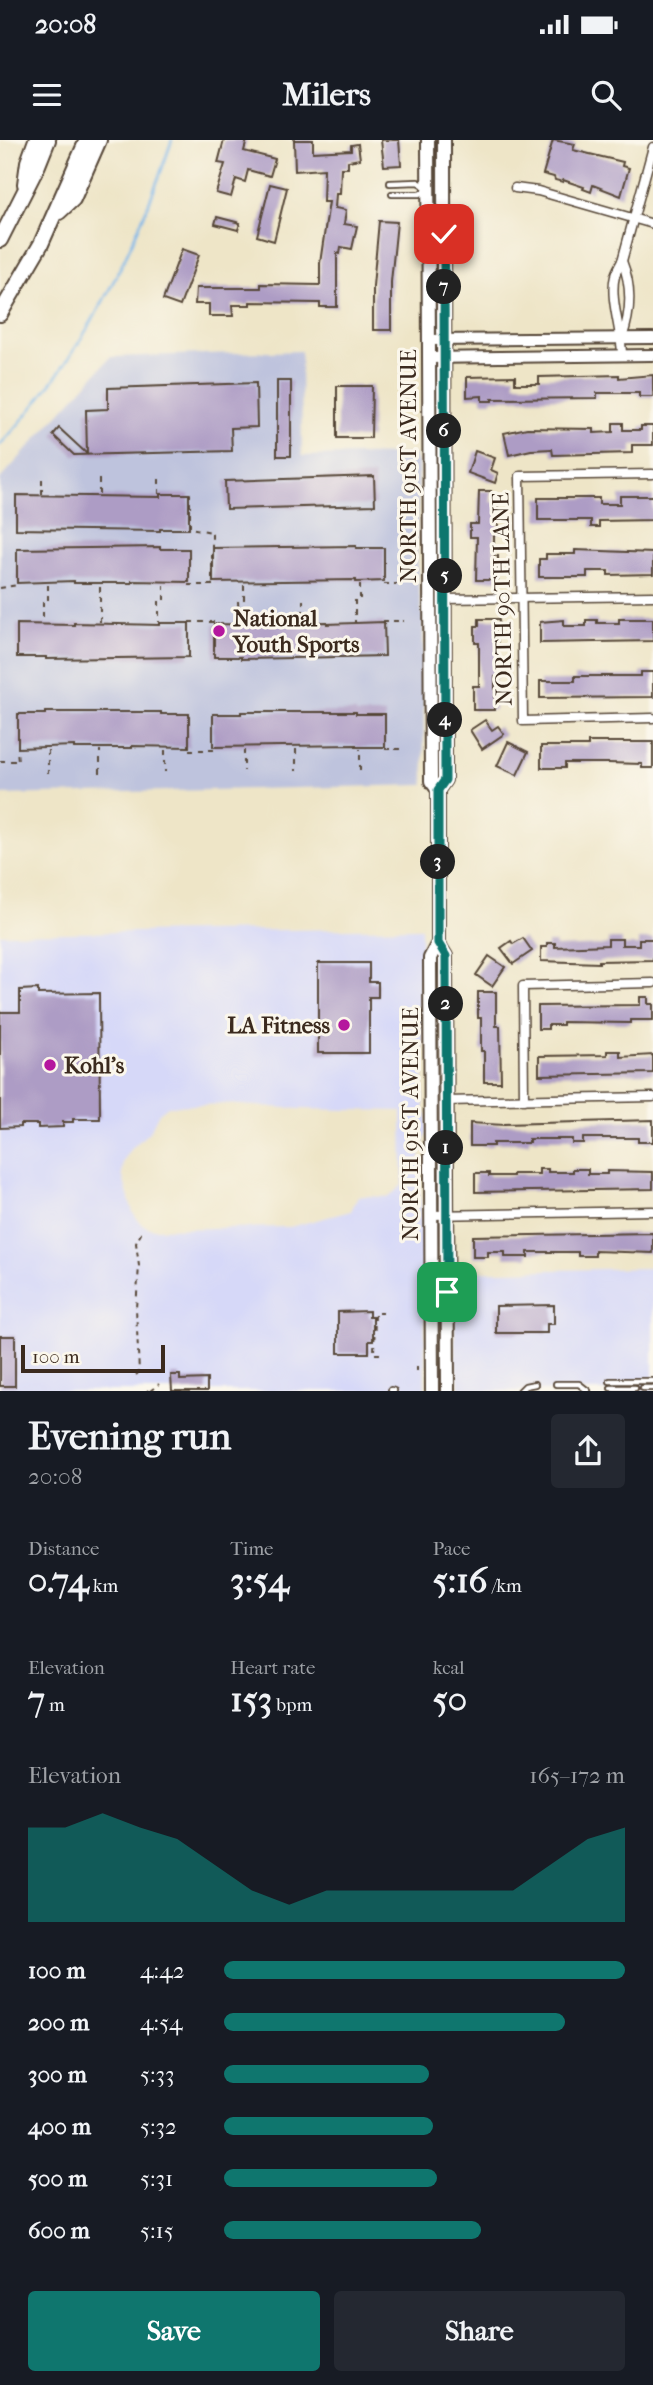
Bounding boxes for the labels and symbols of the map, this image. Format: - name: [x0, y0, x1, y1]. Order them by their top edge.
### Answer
- pin: [414, 204, 474, 264]
- pin: 7: [426, 270, 462, 304]
- street label: NORTH 91ST AVENUE: [395, 349, 422, 583]
- pin: 6: [426, 414, 462, 448]
- street label: NORTH 90TH LANE: [487, 492, 518, 706]
- pin: 5: [428, 558, 462, 593]
- place label: National Youth Sports: [232, 605, 360, 658]
- marker: National Youth Sports: [211, 623, 227, 639]
- pin: 4: [428, 702, 462, 738]
- pin: 3: [420, 844, 456, 880]
- pin: 2: [428, 986, 464, 1022]
- street label: NORTH 91ST AVENUE: [397, 1007, 424, 1241]
- place label: LA Fitness: [227, 1012, 331, 1039]
- marker: LA Fitness: [336, 1017, 352, 1033]
- place label: Kohl's: [64, 1052, 125, 1079]
- marker: Kohl's: [42, 1057, 58, 1073]
- pin: 1: [428, 1130, 464, 1166]
- pin: [417, 1262, 477, 1322]
- scale bar: [21, 1342, 164, 1374]

